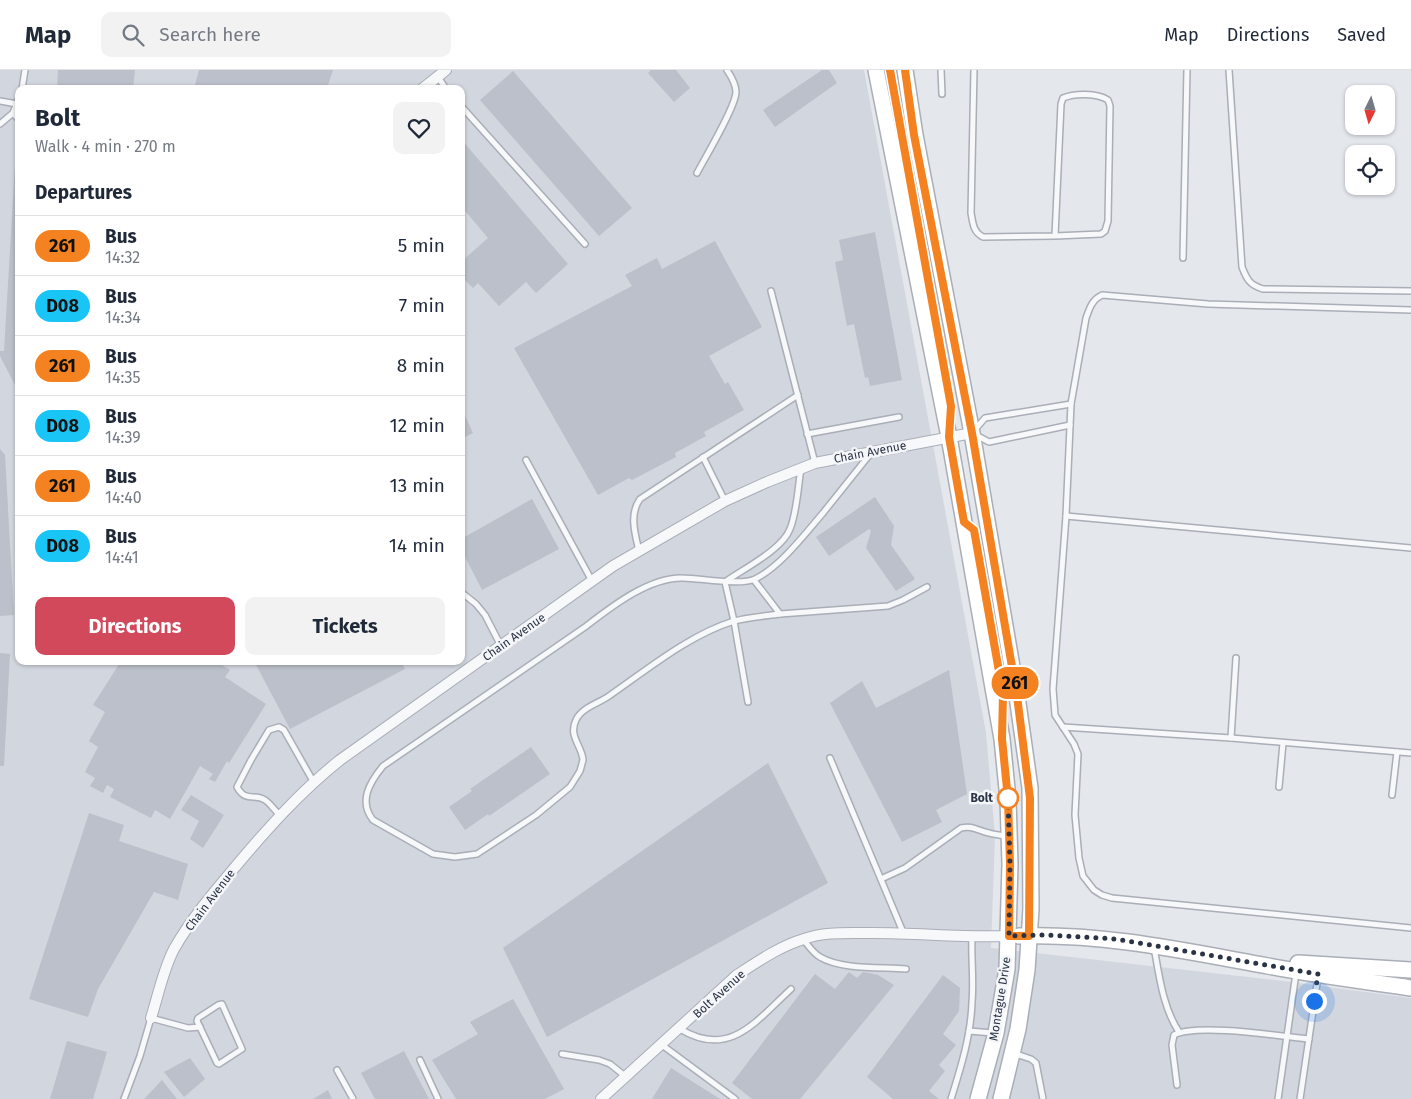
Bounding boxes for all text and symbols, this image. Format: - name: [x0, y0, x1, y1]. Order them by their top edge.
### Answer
- search box: [101, 12, 451, 57]
- text: Map: [25, 21, 71, 49]
- icon: search: [119, 21, 147, 49]
- text: Search here: [159, 23, 261, 46]
- text: Map: [1164, 24, 1199, 46]
- text: Directions: [1227, 24, 1309, 46]
- text: Saved: [1337, 24, 1386, 46]
- north arrow: [1345, 85, 1395, 135]
- map controls: [1345, 85, 1395, 195]
- button: heart: [393, 102, 445, 154]
- text: Bolt: [35, 104, 80, 132]
- text: Walk · 4 min · 270 m: [35, 137, 176, 156]
- button: locate: [1345, 145, 1395, 195]
- text: Departures: [35, 181, 132, 204]
- text: Bus: [105, 225, 137, 248]
- text: 5 min: [398, 234, 445, 257]
- text: 261: [49, 235, 76, 257]
- text: 14:32: [105, 248, 140, 267]
- text: Bus: [105, 285, 137, 308]
- text: 7 min: [399, 294, 445, 317]
- text: D08: [46, 295, 79, 317]
- text: 14:34: [105, 308, 141, 327]
- text: Bus: [105, 345, 137, 368]
- text: 8 min: [397, 354, 445, 377]
- text: 261: [49, 355, 76, 377]
- text: 14:35: [105, 368, 140, 387]
- text: Bus: [105, 405, 137, 428]
- text: 12 min: [390, 414, 445, 437]
- text: D08: [46, 415, 79, 437]
- text: 14:39: [105, 428, 141, 447]
- street label: Chain Avenue: [833, 438, 907, 466]
- text: Bus: [105, 465, 137, 488]
- text: 13 min: [389, 474, 445, 497]
- text: 261: [49, 475, 76, 497]
- text: 14:40: [105, 488, 142, 507]
- text: Bus: [105, 525, 137, 548]
- text: 14 min: [389, 534, 445, 557]
- text: D08: [46, 535, 79, 557]
- text: 14:41: [105, 548, 139, 567]
- button: Directions: [35, 597, 235, 655]
- button: Tickets: [245, 597, 445, 655]
- street label: Chain Avenue: [480, 610, 548, 664]
- line badge: 261: [986, 667, 1044, 699]
- text: 261: [1002, 672, 1028, 694]
- marker: Bolt: [997, 787, 1019, 809]
- place label: Bolt: [970, 791, 993, 805]
- street label: Chain Avenue: [182, 866, 238, 934]
- street label: Montague Drive: [986, 956, 1014, 1042]
- street label: Bolt Avenue: [690, 967, 748, 1021]
- your location: [1302, 989, 1327, 1014]

